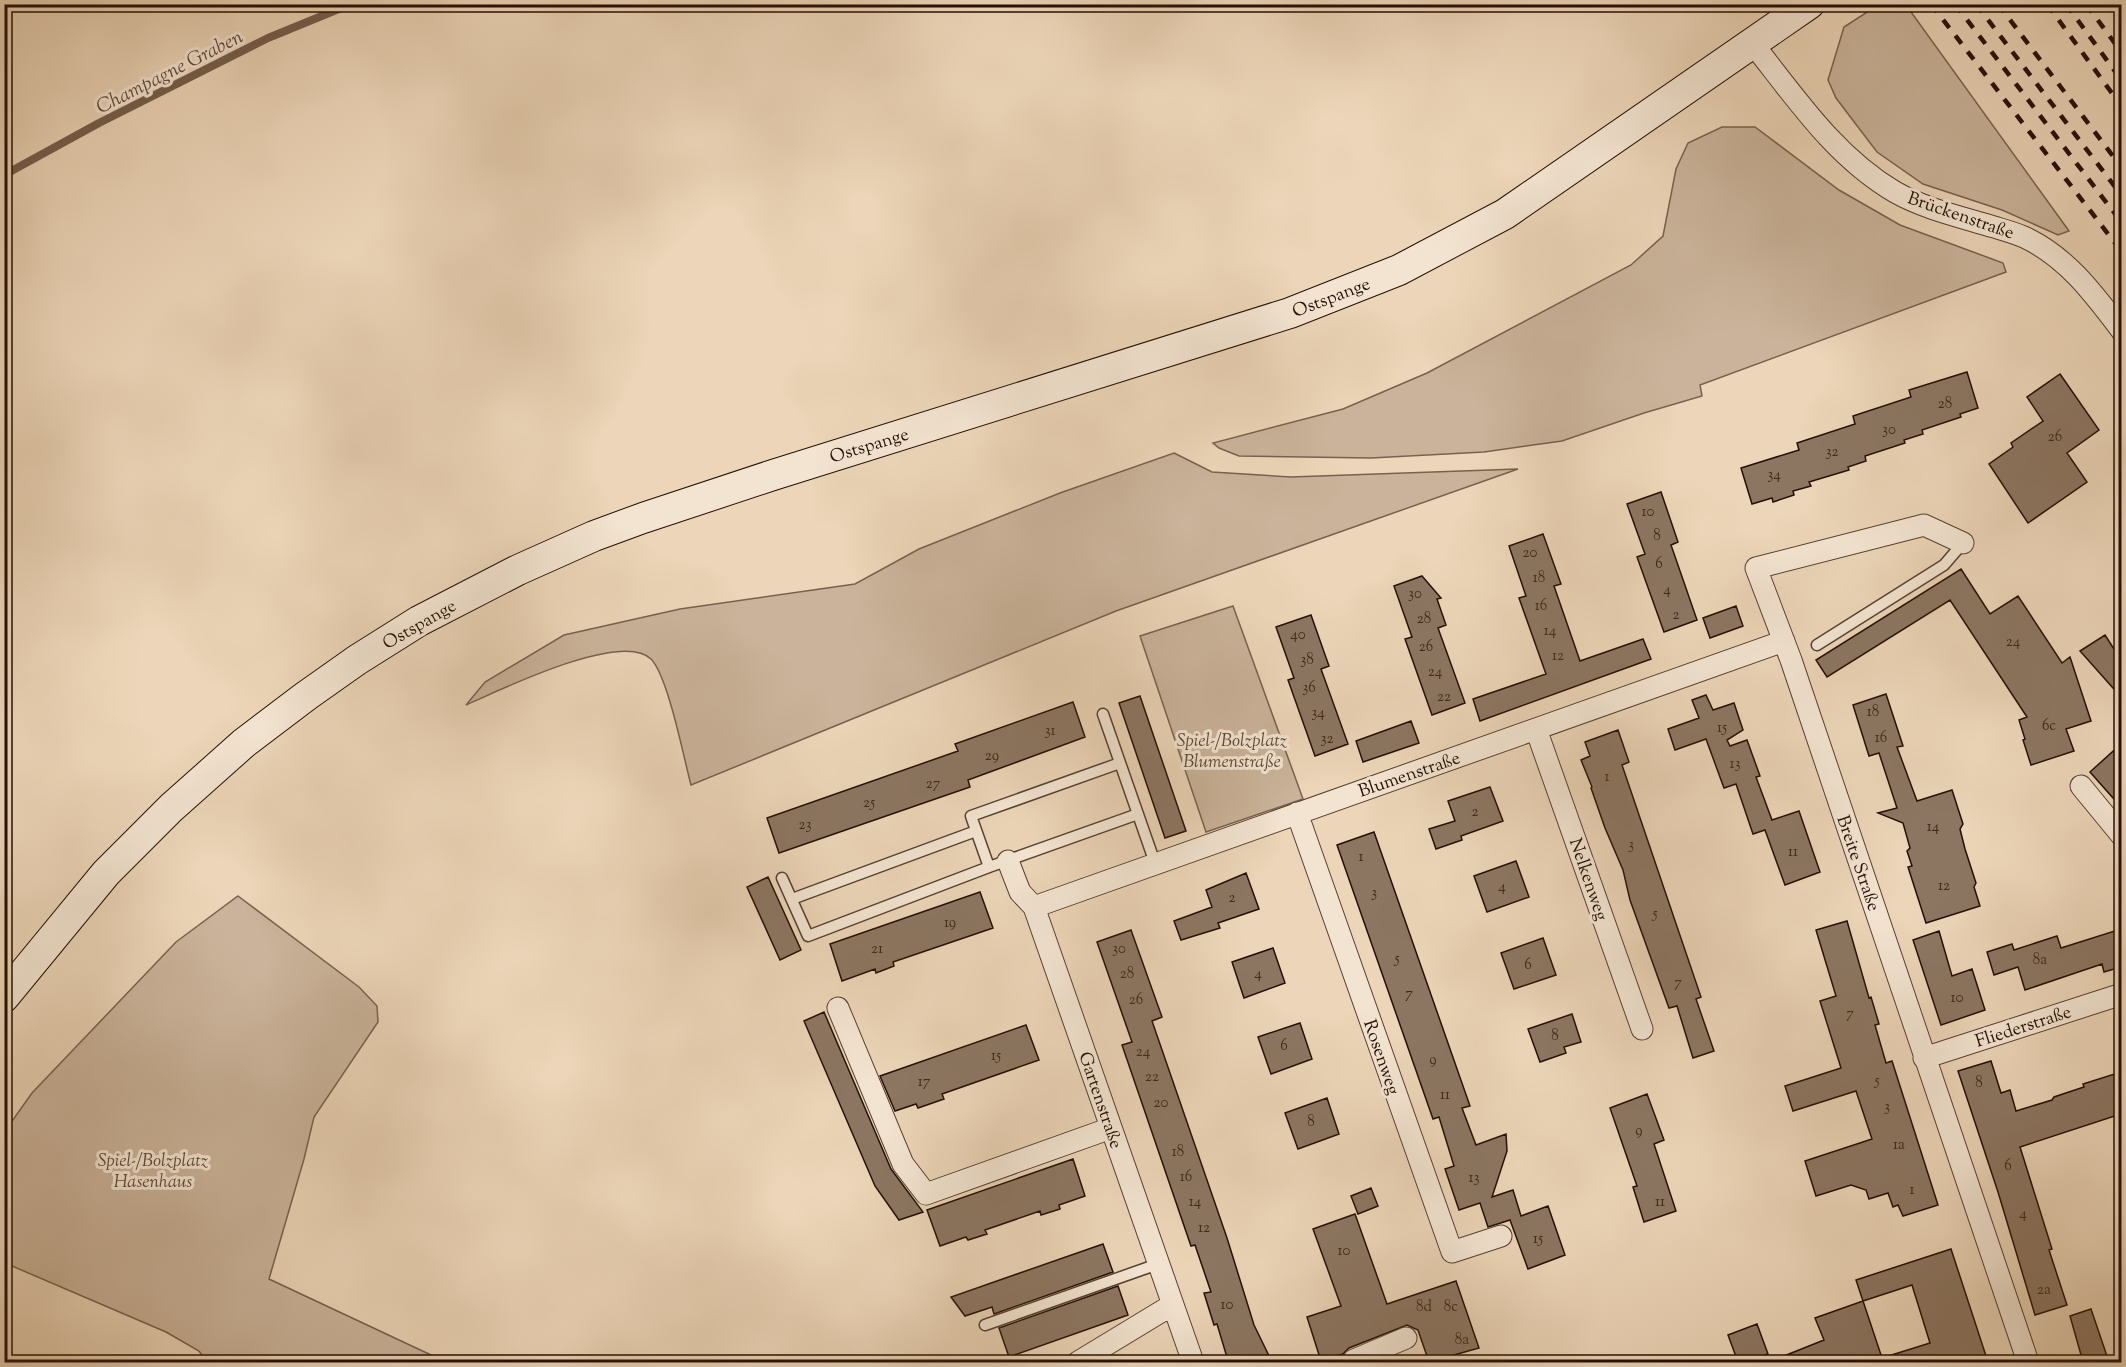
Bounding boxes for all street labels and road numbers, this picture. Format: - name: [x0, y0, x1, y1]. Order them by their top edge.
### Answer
- street label: Brückenstraße: [1904, 187, 2017, 247]
- street label: Ostspange: [1289, 272, 1374, 326]
- street label: Ostspange: [827, 423, 912, 471]
- street label: Ostspange: [378, 594, 462, 657]
- street label: Blumenstraße: [1355, 746, 1464, 805]
- street label: Breite Straße: [1829, 812, 1886, 915]
- street label: Nelkenweg: [1561, 835, 1613, 925]
- street label: Fliederstraße: [1972, 1000, 2075, 1056]
- street label: Rosenweg: [1355, 1017, 1405, 1099]
- street label: Gartenstraße: [1070, 1049, 1128, 1153]

